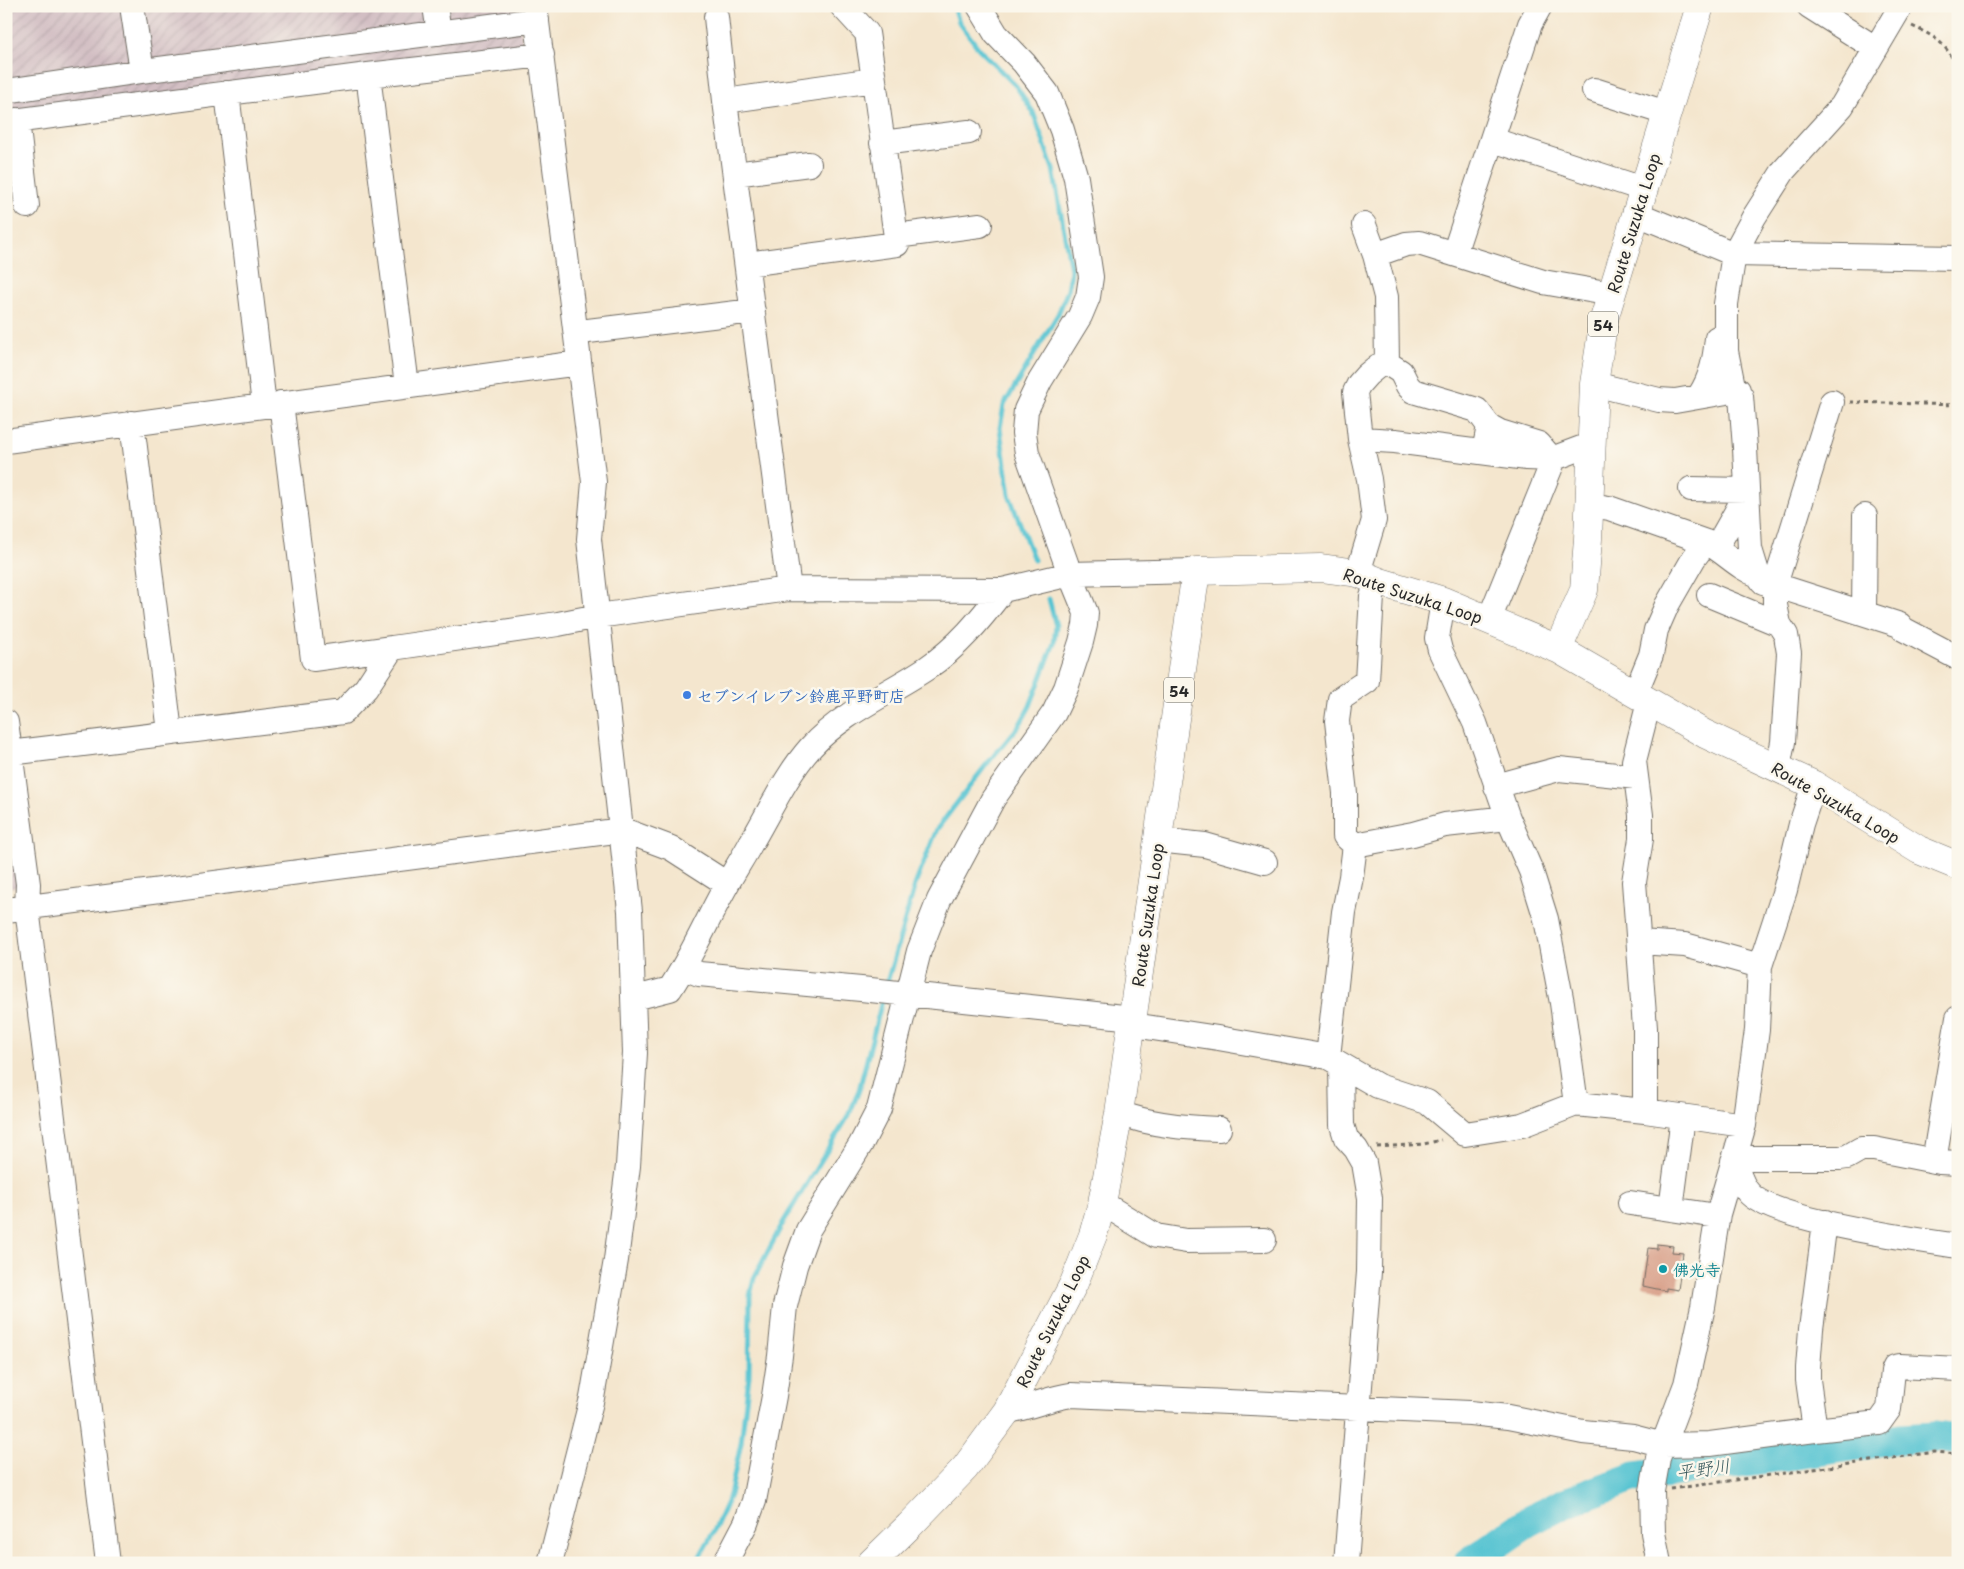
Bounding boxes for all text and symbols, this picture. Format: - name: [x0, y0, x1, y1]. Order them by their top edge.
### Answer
- street label: Route Suzuka Loop: [1600, 150, 1666, 296]
- road number: 54: [1588, 312, 1618, 336]
- street label: Route Suzuka Loop: [1340, 561, 1486, 629]
- road number: 54: [1164, 678, 1194, 702]
- place label: セブンイレブン鈴鹿平野町店: [697, 683, 905, 707]
- marker: セブンイレブン鈴鹿平野町店: [681, 689, 693, 701]
- street label: Route Suzuka Loop: [1767, 755, 1905, 849]
- street label: Route Suzuka Loop: [1125, 841, 1169, 989]
- street label: Route Suzuka Loop: [1009, 1251, 1095, 1391]
- place label: 佛光寺: [1673, 1257, 1721, 1281]
- marker: 佛光寺: [1657, 1263, 1669, 1275]
- water label: 平野川: [1674, 1451, 1732, 1485]

